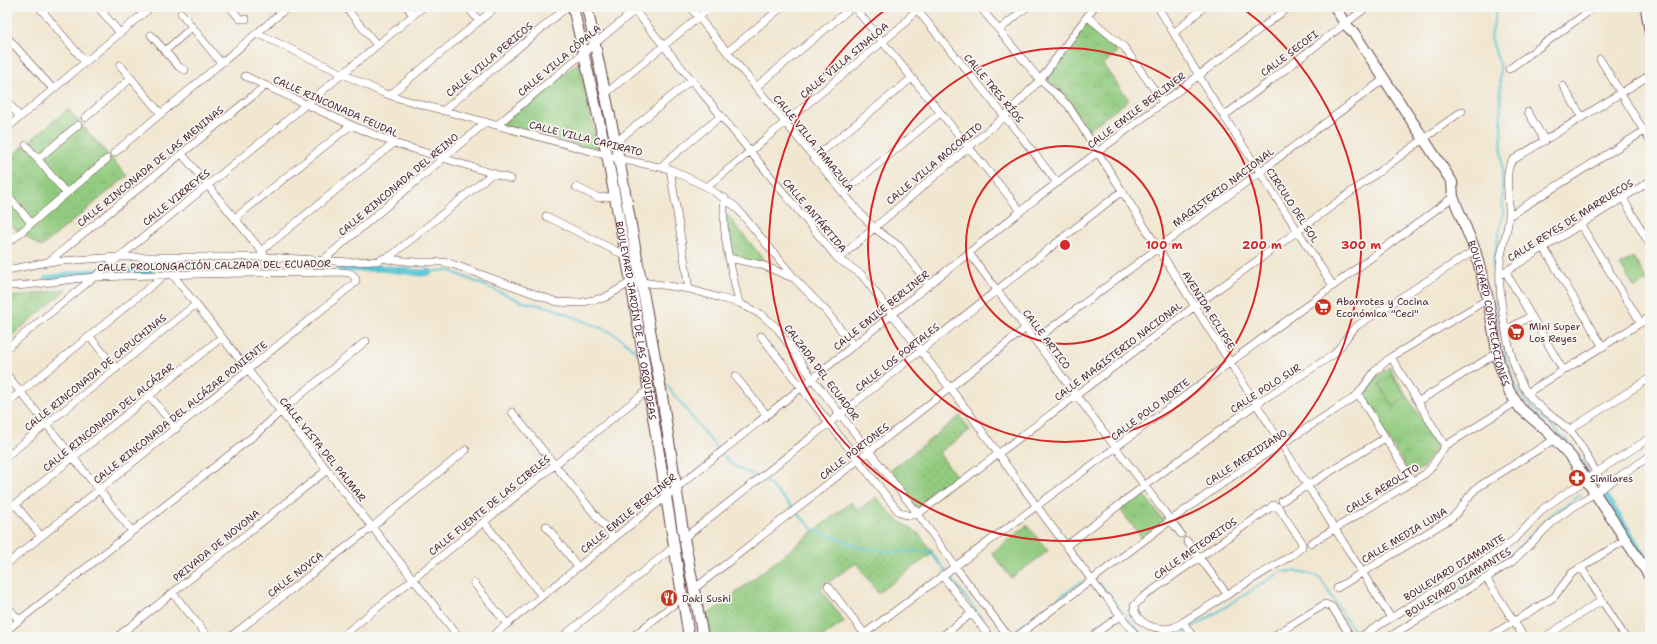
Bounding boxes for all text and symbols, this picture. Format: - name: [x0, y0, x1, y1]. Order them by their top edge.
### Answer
- street label: CALLE VILLA PERICOS: [443, 19, 536, 99]
- street label: CALLE VILLA SINALOA: [797, 19, 891, 101]
- street label: CALLE VILLA CÓPALA: [515, 22, 604, 99]
- street label: CALLE SECOFI: [1258, 27, 1321, 79]
- street label: CALLE TRES RÍOS: [961, 51, 1026, 126]
- street label: CALLE EMILE BERLINER: [1085, 69, 1188, 152]
- street label: CALLE RINCONADA FEUDAL: [271, 73, 401, 140]
- street label: CALLE VILLA TAMAZULA: [771, 92, 857, 194]
- street label: CALLE RINCONADA DE LAS MENINAS: [74, 103, 227, 230]
- street label: CALLE VILLA CAPIRATO: [528, 118, 644, 159]
- street label: CALLE VILLA MOCORITO: [884, 119, 985, 207]
- street label: CALLE RINCONADA DEL REINO: [336, 130, 461, 239]
- street label: MAGISTERIO NACIONAL: [1170, 145, 1277, 230]
- street label: CIRCULO DEL SOL: [1264, 165, 1322, 246]
- street label: CALLE VIRREYES: [140, 166, 213, 229]
- street label: CALLE ANTÁRTIDA: [780, 176, 849, 255]
- street label: CALLE REYES DE MARRUECOS: [1505, 176, 1636, 265]
- street label: BOULEVARD JARDÍN DE LAS ORQUÍDEAS: [613, 220, 660, 421]
- text: 100 m: [1146, 237, 1183, 253]
- text: 200 m: [1242, 237, 1282, 253]
- text: 300 m: [1341, 237, 1381, 253]
- centre of rings: [1058, 238, 1072, 252]
- street label: BOULEVARD CONSTELACIONES: [1465, 238, 1513, 388]
- street label: CALLE PROLONGACIÓN CALZADA DEL ECUADOR: [97, 257, 331, 274]
- street label: CALLE EMILE BERLINER: [831, 268, 932, 353]
- street label: AVENIDA ECLIPSE: [1179, 269, 1238, 352]
- place label: Abarrotes y Cocina Económica ''Ceci'': [1336, 295, 1429, 320]
- supermarket icon: Abarrotes y Cocina Económica ''Ceci'': [1313, 297, 1333, 317]
- street label: CALLE MAGISTERIO NACIONAL: [1052, 299, 1185, 404]
- street label: CALLE ARTICO: [1020, 307, 1073, 372]
- street label: CALLE RINCONADA DE CAPUCHINAS: [22, 311, 169, 434]
- street label: CALLE LOS PORTALES: [853, 320, 942, 394]
- place label: Mini Super Los Reyes: [1529, 320, 1581, 345]
- street label: CALZADA DEL ECUADOR: [781, 322, 862, 423]
- supermarket icon: Mini Super Los Reyes: [1506, 322, 1526, 342]
- street label: CALLE RINCONADA DEL ALCÁZAR PONIENTE: [91, 338, 269, 486]
- street label: CALLE RINCONADA DEL ALCÁZAR: [40, 360, 176, 474]
- street label: CALLE POLO SUR: [1228, 361, 1303, 416]
- street label: CALLE POLO NORTE: [1108, 375, 1192, 443]
- street label: CALLE VISTA DEL PALMAR: [277, 395, 369, 504]
- street label: CALLE PORTONES: [817, 420, 892, 483]
- street label: CALLE MERIDIANO: [1203, 426, 1290, 489]
- street label: CALLE FUENTE DE LAS CIBELES: [426, 452, 553, 558]
- street label: CALLE AEROLITO: [1343, 461, 1421, 516]
- pharmacy icon: Similares: [1567, 468, 1587, 488]
- street label: CALLE EMILE BERLINER: [578, 471, 679, 556]
- place label: Similares: [1590, 472, 1633, 485]
- street label: CALLE MEDIA LUNA: [1359, 505, 1449, 566]
- street label: PRIVADA DE NOVONA: [170, 506, 262, 584]
- street label: CALLE METEORITOS: [1151, 515, 1240, 582]
- street label: BOULEVARD DIAMANTE: [1401, 531, 1507, 604]
- street label: BOULEVARD DIAMANTES: [1403, 544, 1514, 620]
- street label: CALLE NOVCA: [265, 549, 326, 600]
- restaurant icon: Daki Sushi: [659, 588, 679, 608]
- place label: Daki Sushi: [682, 592, 731, 605]

